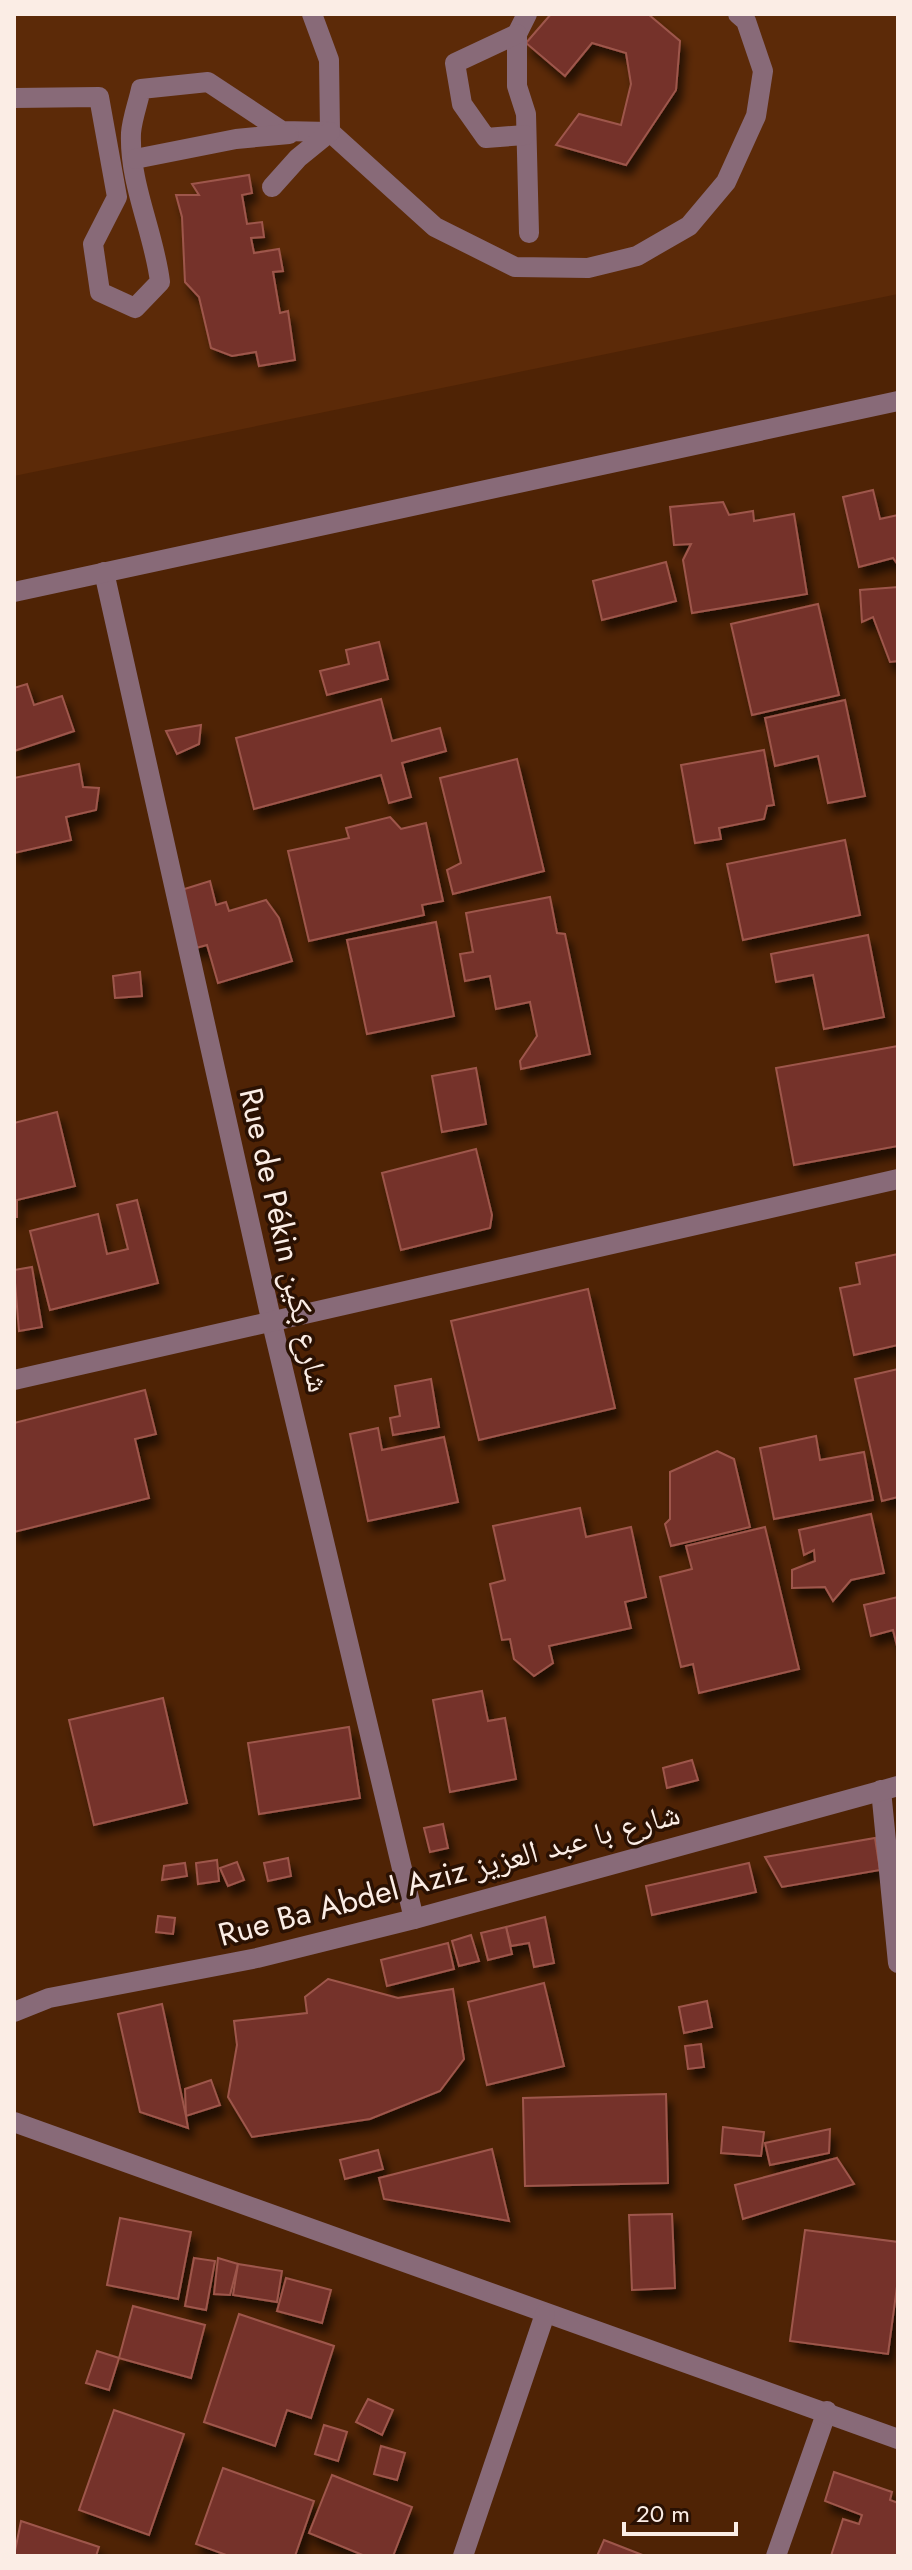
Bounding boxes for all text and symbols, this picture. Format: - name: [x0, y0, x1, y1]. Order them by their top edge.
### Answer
- street label: Rue de Pékin شارع بكين: [228, 1083, 342, 1397]
- street label: Rue Ba Abdel Aziz شارع با عبد العزيز: [213, 1790, 685, 1958]
- scale bar: [624, 2486, 736, 2536]
- text: 20 m: [636, 2496, 690, 2531]

